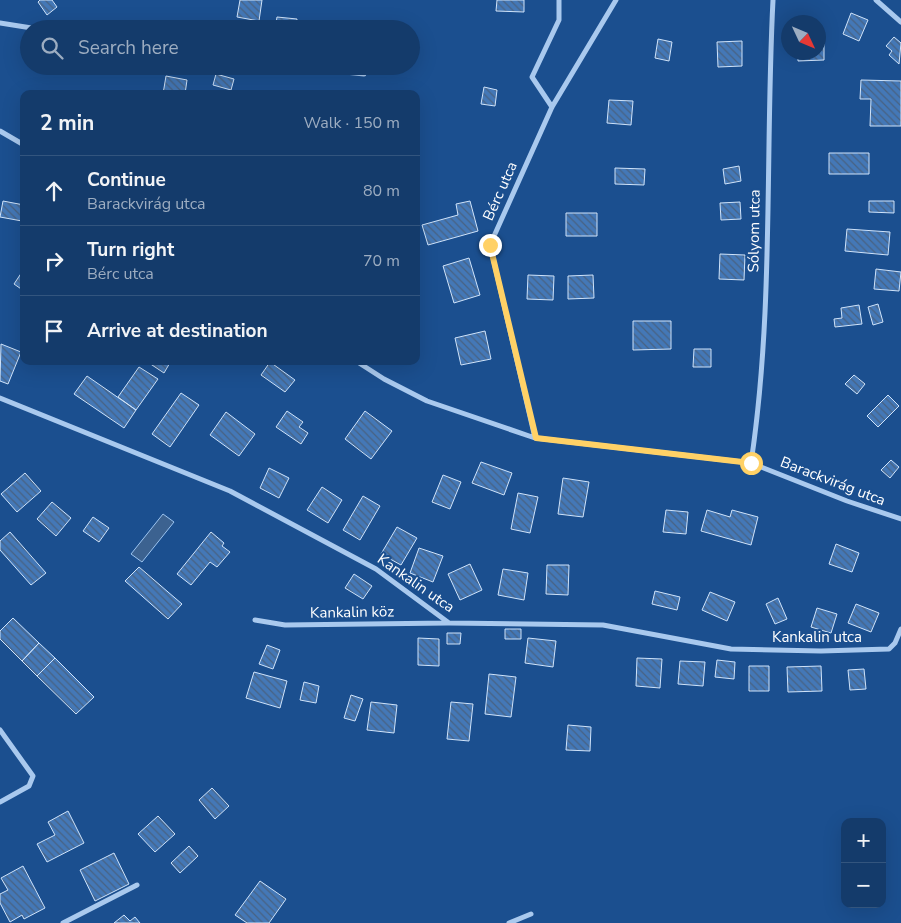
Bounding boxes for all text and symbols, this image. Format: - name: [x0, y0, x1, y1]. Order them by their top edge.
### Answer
- north arrow: [781, 15, 826, 60]
- search box: [20, 20, 420, 75]
- icon: search: [38, 34, 66, 62]
- text: Search here: [78, 35, 179, 61]
- text: 2 min: [40, 109, 94, 137]
- text: Walk · 150 m: [304, 112, 400, 134]
- street label: Bérc utca: [478, 158, 522, 224]
- text: Continue: [87, 167, 166, 193]
- icon: ahead: [40, 177, 68, 205]
- text: 80 m: [363, 180, 400, 202]
- street label: Sólyom utca: [743, 189, 765, 273]
- text: Barackvirág utca: [87, 193, 205, 215]
- route end: [479, 234, 502, 257]
- text: Turn right: [87, 237, 174, 263]
- icon: right: [40, 247, 68, 275]
- text: 70 m: [363, 250, 400, 272]
- text: Bérc utca: [87, 263, 154, 285]
- icon: arrive: [40, 317, 68, 345]
- text: Arrive at destination: [87, 318, 268, 344]
- route start: [740, 452, 763, 475]
- street label: Barackvirág utca: [778, 452, 888, 510]
- street label: Kankalin utca: [373, 549, 459, 617]
- street label: Kankalin köz: [310, 601, 394, 623]
- street label: Kankalin utca: [772, 627, 862, 647]
- map controls: [841, 818, 886, 908]
- button: +: [841, 818, 886, 863]
- button: −: [841, 863, 886, 908]

